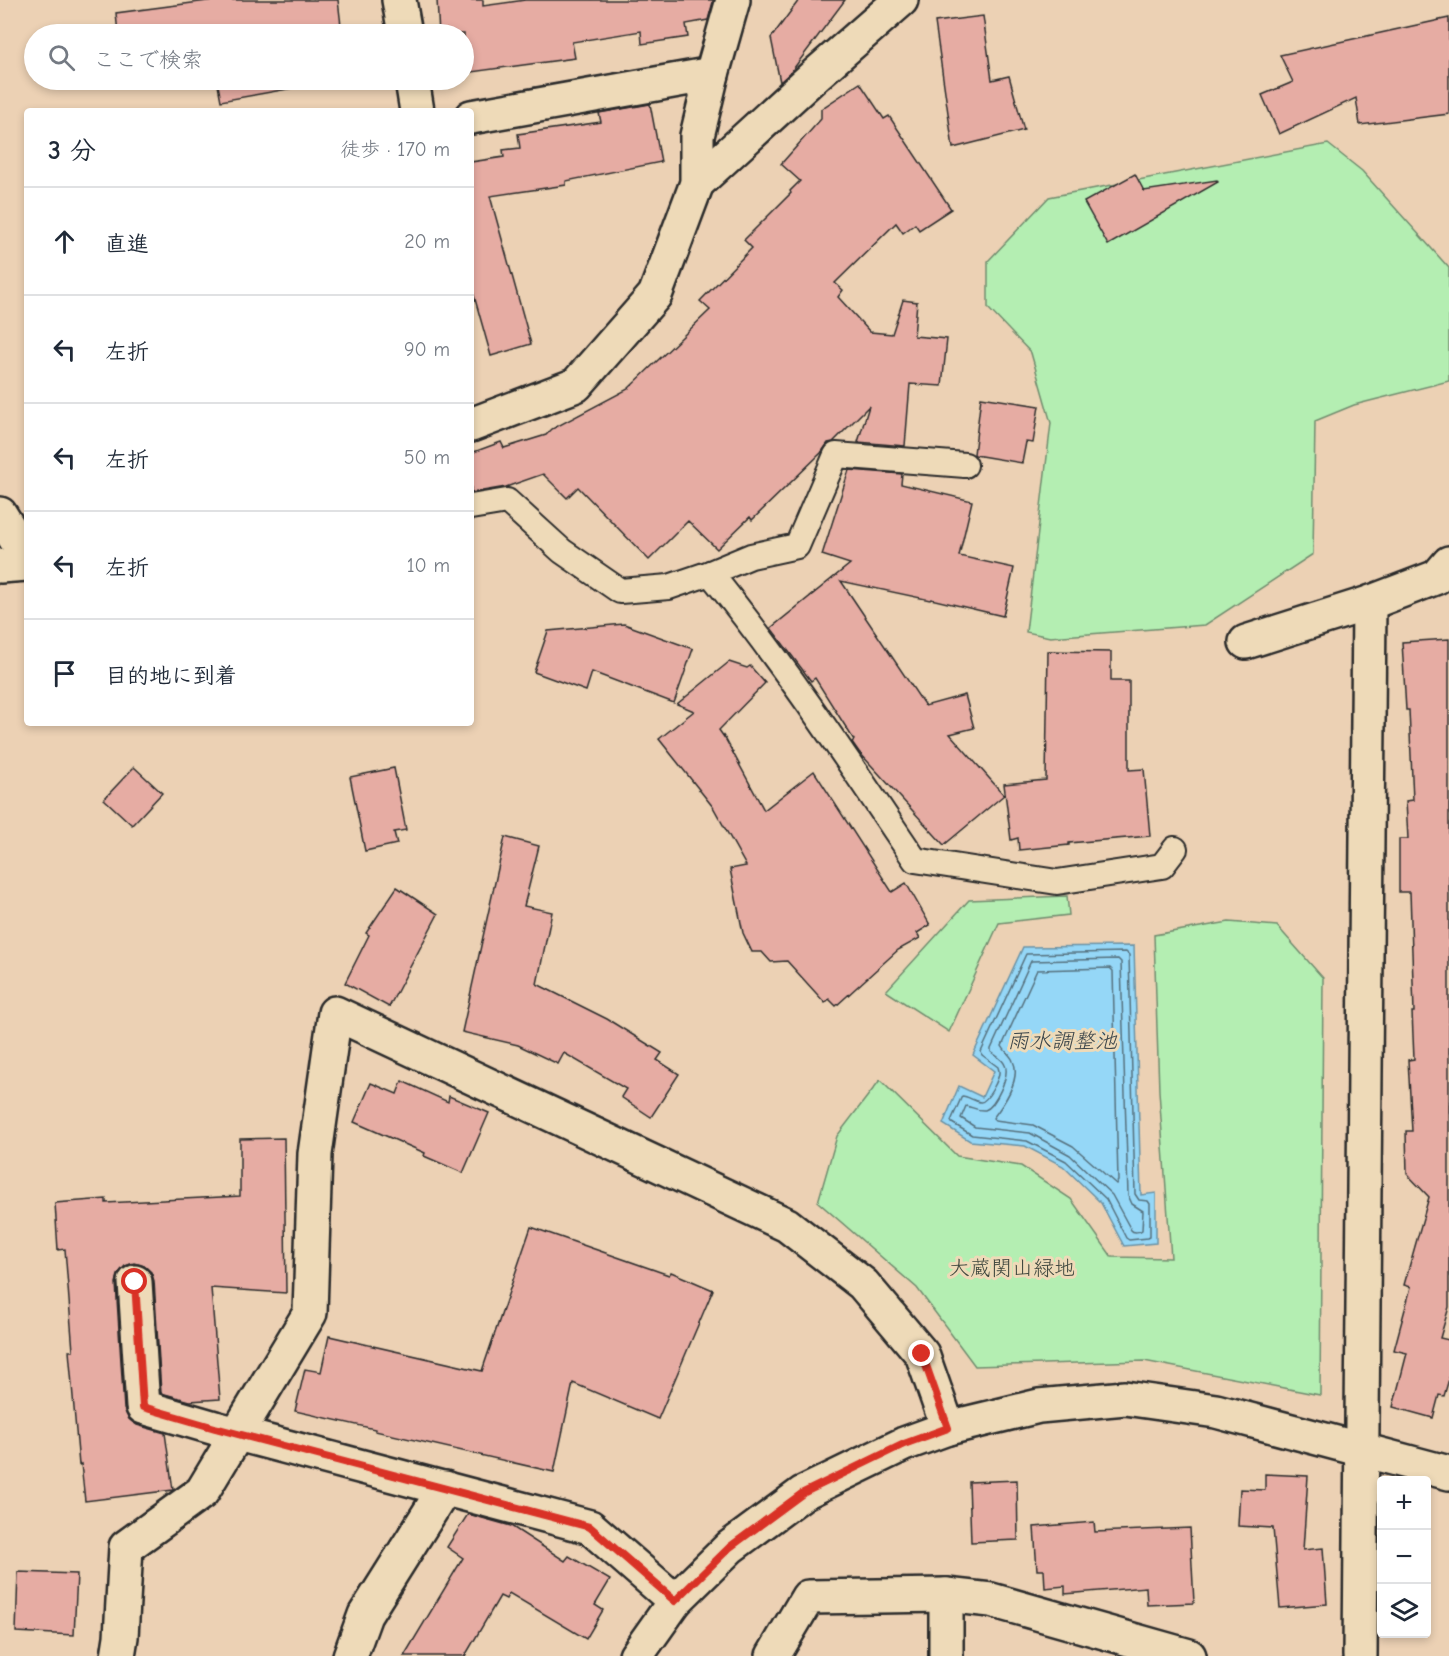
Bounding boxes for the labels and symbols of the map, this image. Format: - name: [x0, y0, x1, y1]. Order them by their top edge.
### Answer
- water label: 雨水調整池: [1007, 1028, 1118, 1054]
- park label: 大蔵関山緑地: [949, 1256, 1075, 1280]
- route start: [121, 1268, 147, 1294]
- route end: [908, 1340, 934, 1366]

